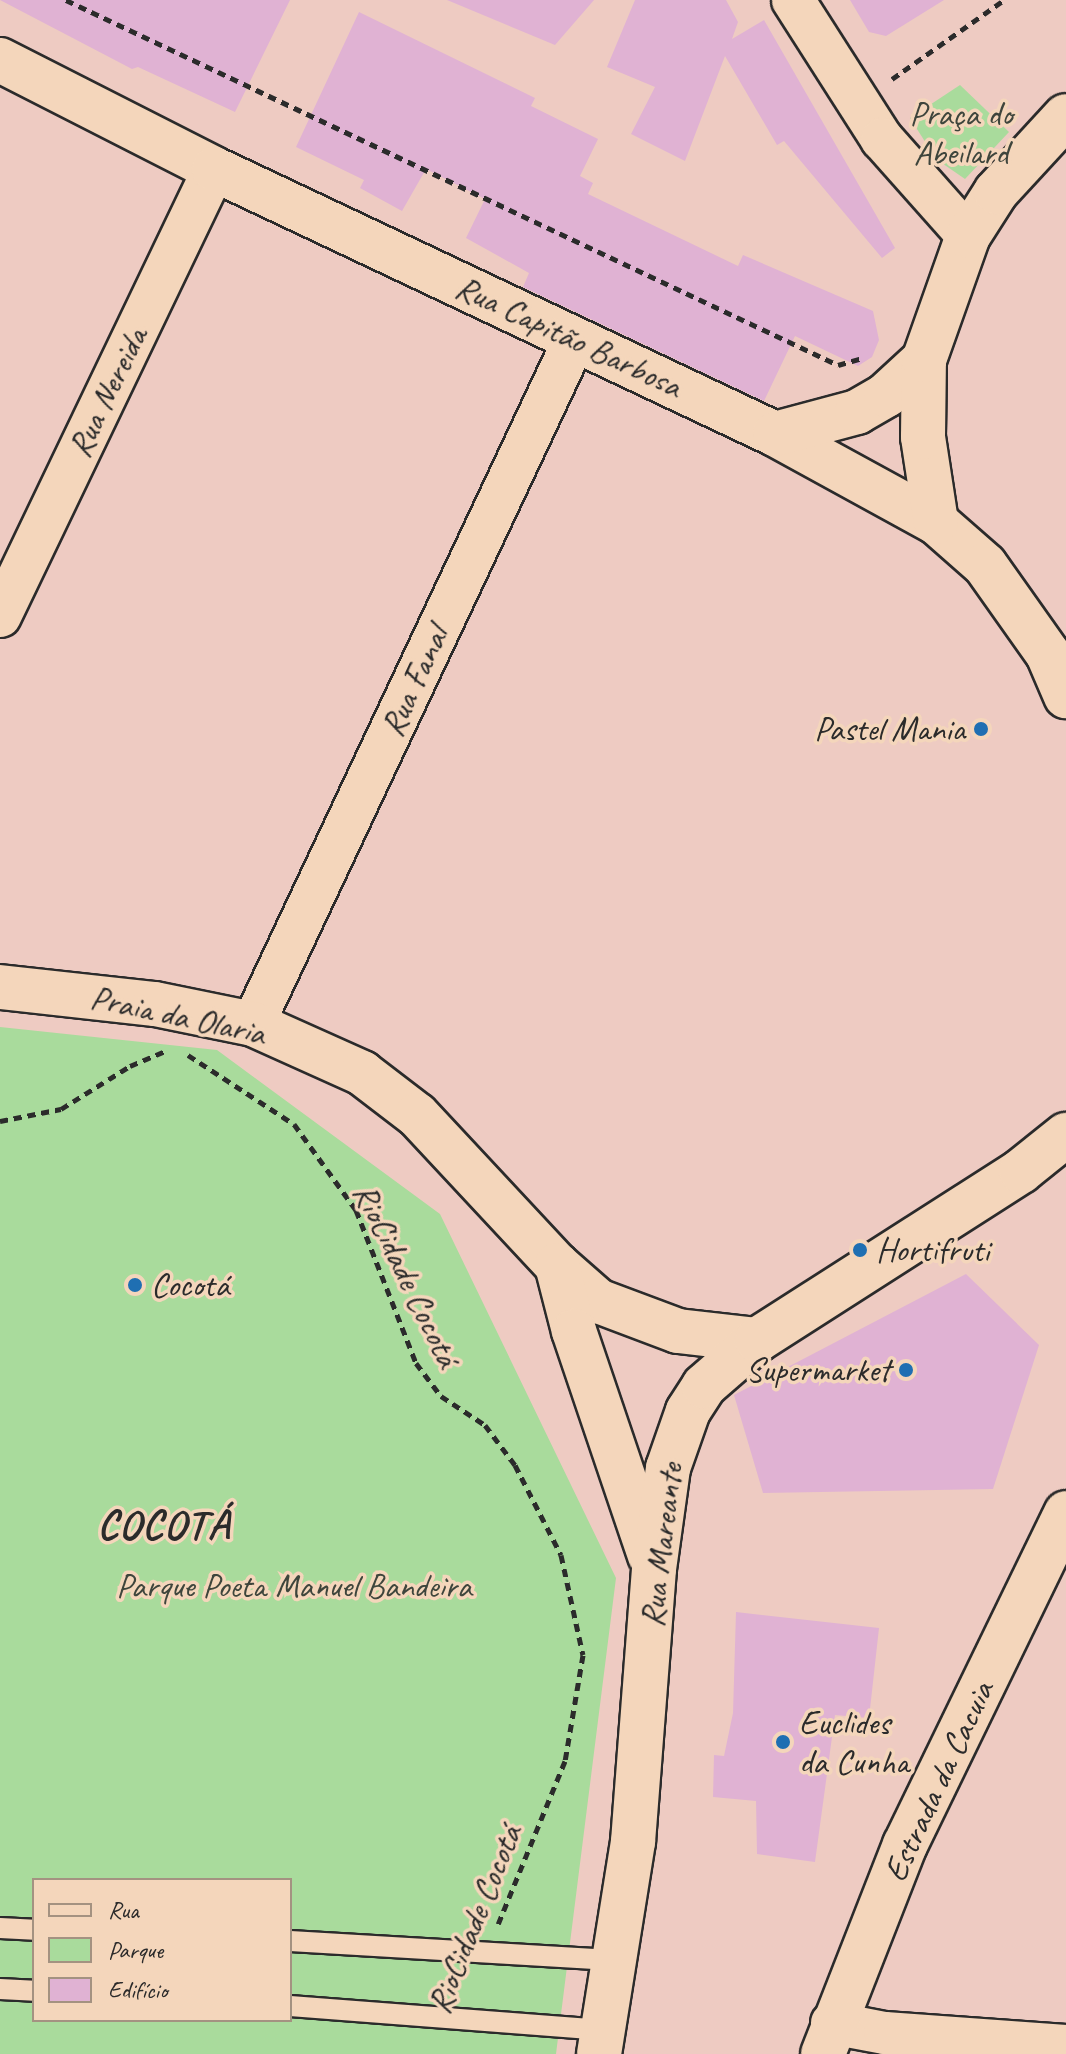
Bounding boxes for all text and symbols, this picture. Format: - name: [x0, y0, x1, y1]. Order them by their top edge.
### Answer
- park label: Praça do Abeilard: [909, 93, 1013, 172]
- street label: Rua Capitão Barbosa: [449, 266, 689, 406]
- street label: Rua Nereida: [58, 320, 156, 464]
- street label: Rua Fanal: [371, 620, 457, 742]
- place label: Pastel Mania: [813, 709, 965, 749]
- marker: Pastel Mania: [972, 720, 990, 738]
- street label: Praia da Olaria: [87, 977, 269, 1053]
- street label: RioCidade Cocotá: [345, 1177, 469, 1373]
- place label: Hortifruti: [876, 1230, 989, 1270]
- marker: Hortifruti: [851, 1241, 869, 1259]
- place label: Cocotá: [151, 1265, 229, 1305]
- marker: Cocotá: [126, 1276, 144, 1294]
- place label: Supermarket: [746, 1350, 890, 1390]
- marker: Supermarket: [897, 1361, 915, 1379]
- street label: Rua Mareante: [631, 1460, 691, 1630]
- district label: COCOTÁ: [97, 1500, 231, 1550]
- park label: Parque Poeta Manuel Bandeira: [116, 1566, 472, 1606]
- street label: Estrada da Cacuia: [874, 1674, 1002, 1888]
- place label: Euclides da Cunha: [799, 1702, 908, 1782]
- marker: Euclides da Cunha: [774, 1733, 792, 1751]
- street label: RioCidade Cocotá: [418, 1819, 530, 2019]
- legend: [32, 1878, 292, 2022]
- text: Rua: [108, 1895, 139, 1925]
- text: Parque: [108, 1935, 163, 1965]
- text: Edifício: [108, 1975, 168, 2005]

